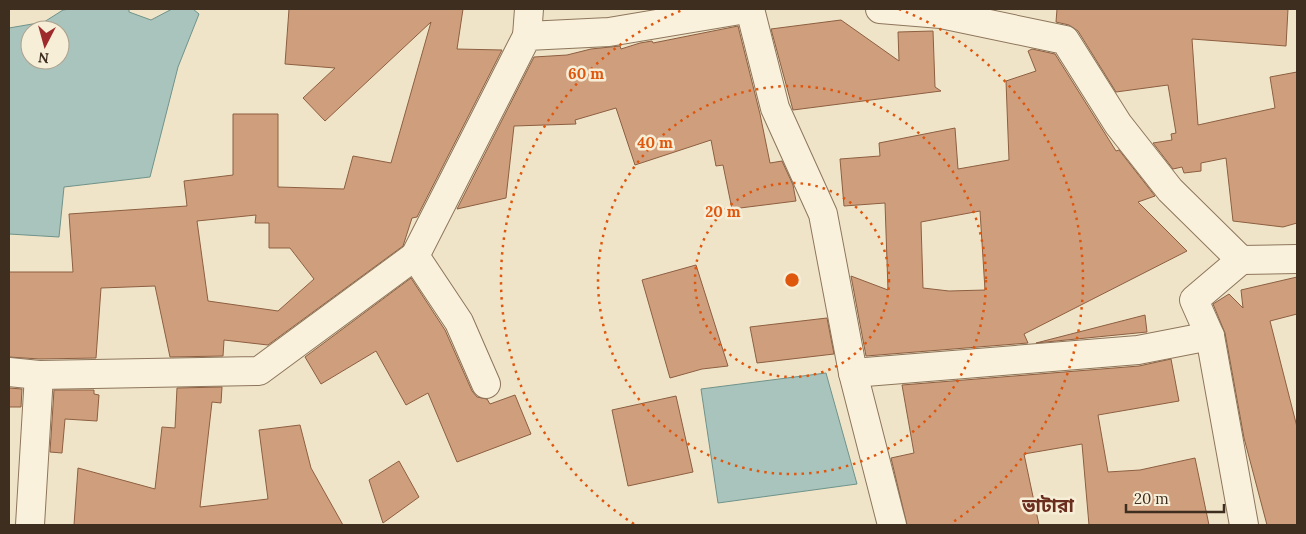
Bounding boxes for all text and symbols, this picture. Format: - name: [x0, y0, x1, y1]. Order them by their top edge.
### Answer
- north arrow: [20, 20, 70, 70]
- text: N: [37, 48, 50, 67]
- text: 60 m: [568, 64, 604, 83]
- text: 40 m: [637, 133, 673, 152]
- text: 20 m: [705, 202, 741, 221]
- centre of rings: [783, 271, 801, 289]
- scale bar: [1126, 482, 1224, 514]
- text: 20 m: [1134, 489, 1169, 508]
- district label: ভাটারা: [1021, 493, 1074, 517]

